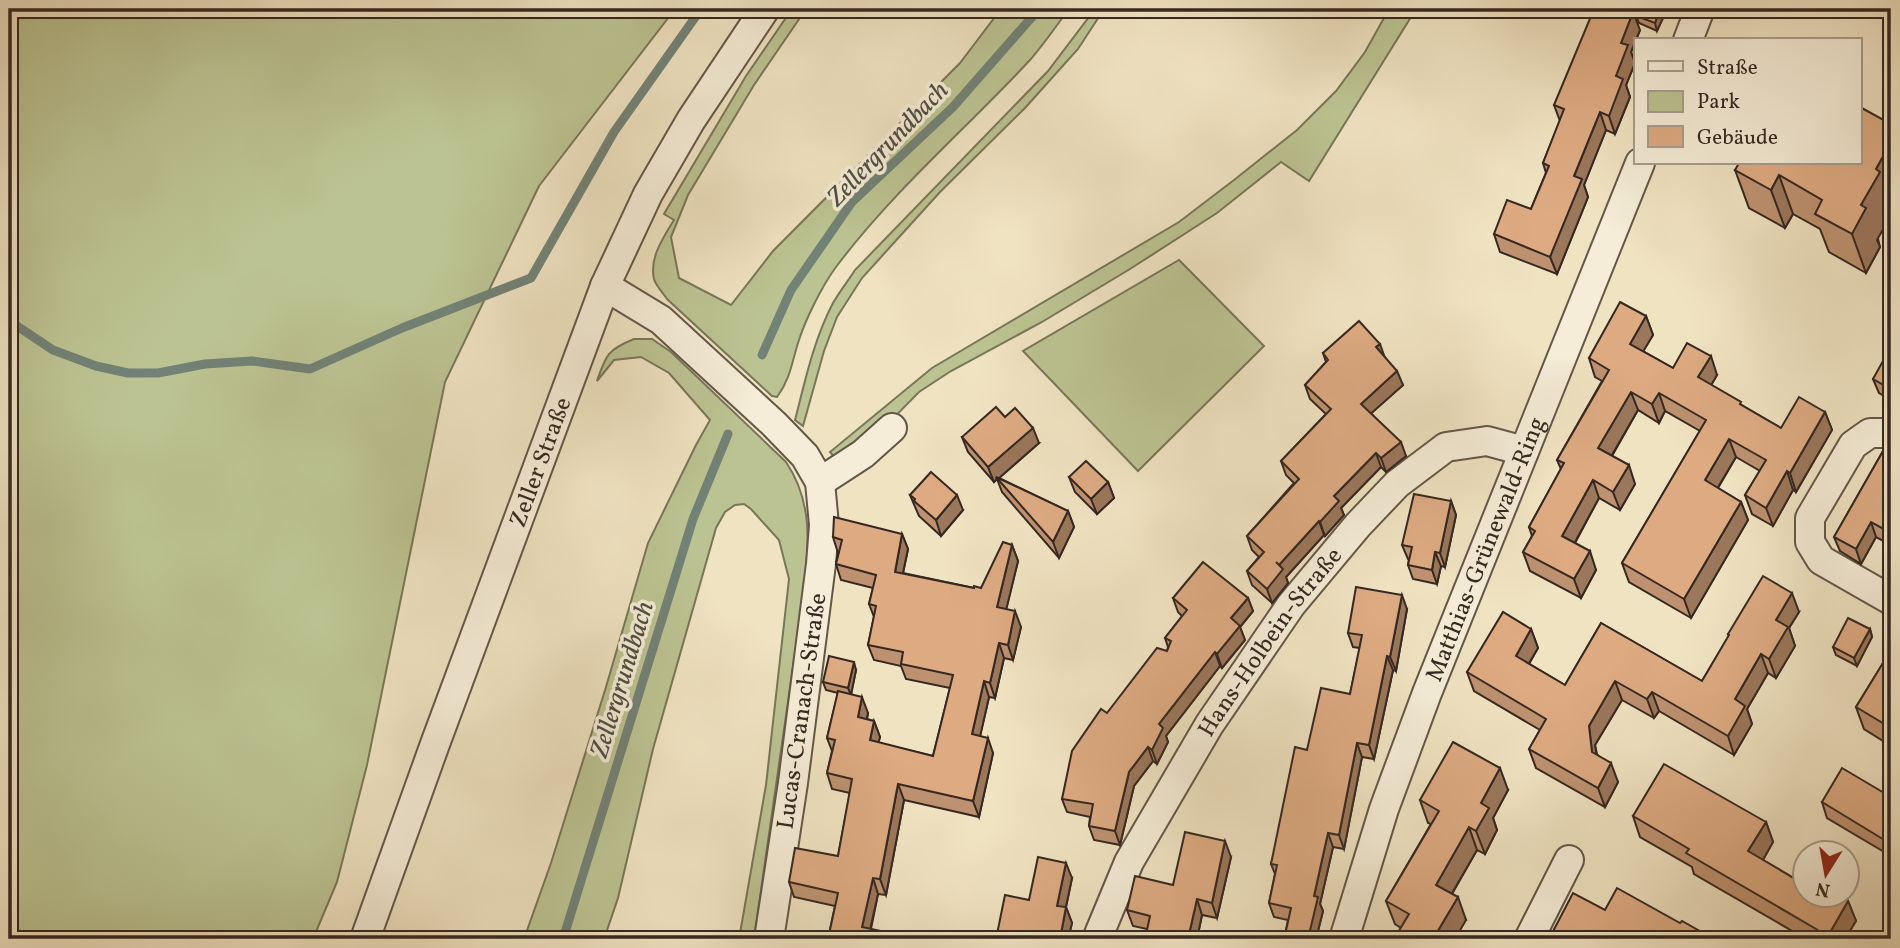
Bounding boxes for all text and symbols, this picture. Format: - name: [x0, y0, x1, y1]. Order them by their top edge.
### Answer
- legend: [1634, 38, 1862, 164]
- text: Straße: [1697, 54, 1758, 83]
- water label: Zellergrundbach: [819, 74, 957, 216]
- text: Park: [1697, 88, 1740, 117]
- text: Gebäude: [1697, 124, 1778, 153]
- street label: Zeller Straße: [502, 393, 581, 533]
- street label: Matthias-Grünewald-Ring: [1418, 412, 1555, 687]
- street label: Hans-Holbein-Straße: [1191, 541, 1351, 744]
- street label: Lucas-Cranach-Straße: [770, 591, 836, 832]
- water label: Zellergrundbach: [582, 597, 664, 763]
- north arrow: [1792, 839, 1862, 909]
- text: N: [1814, 875, 1832, 903]

